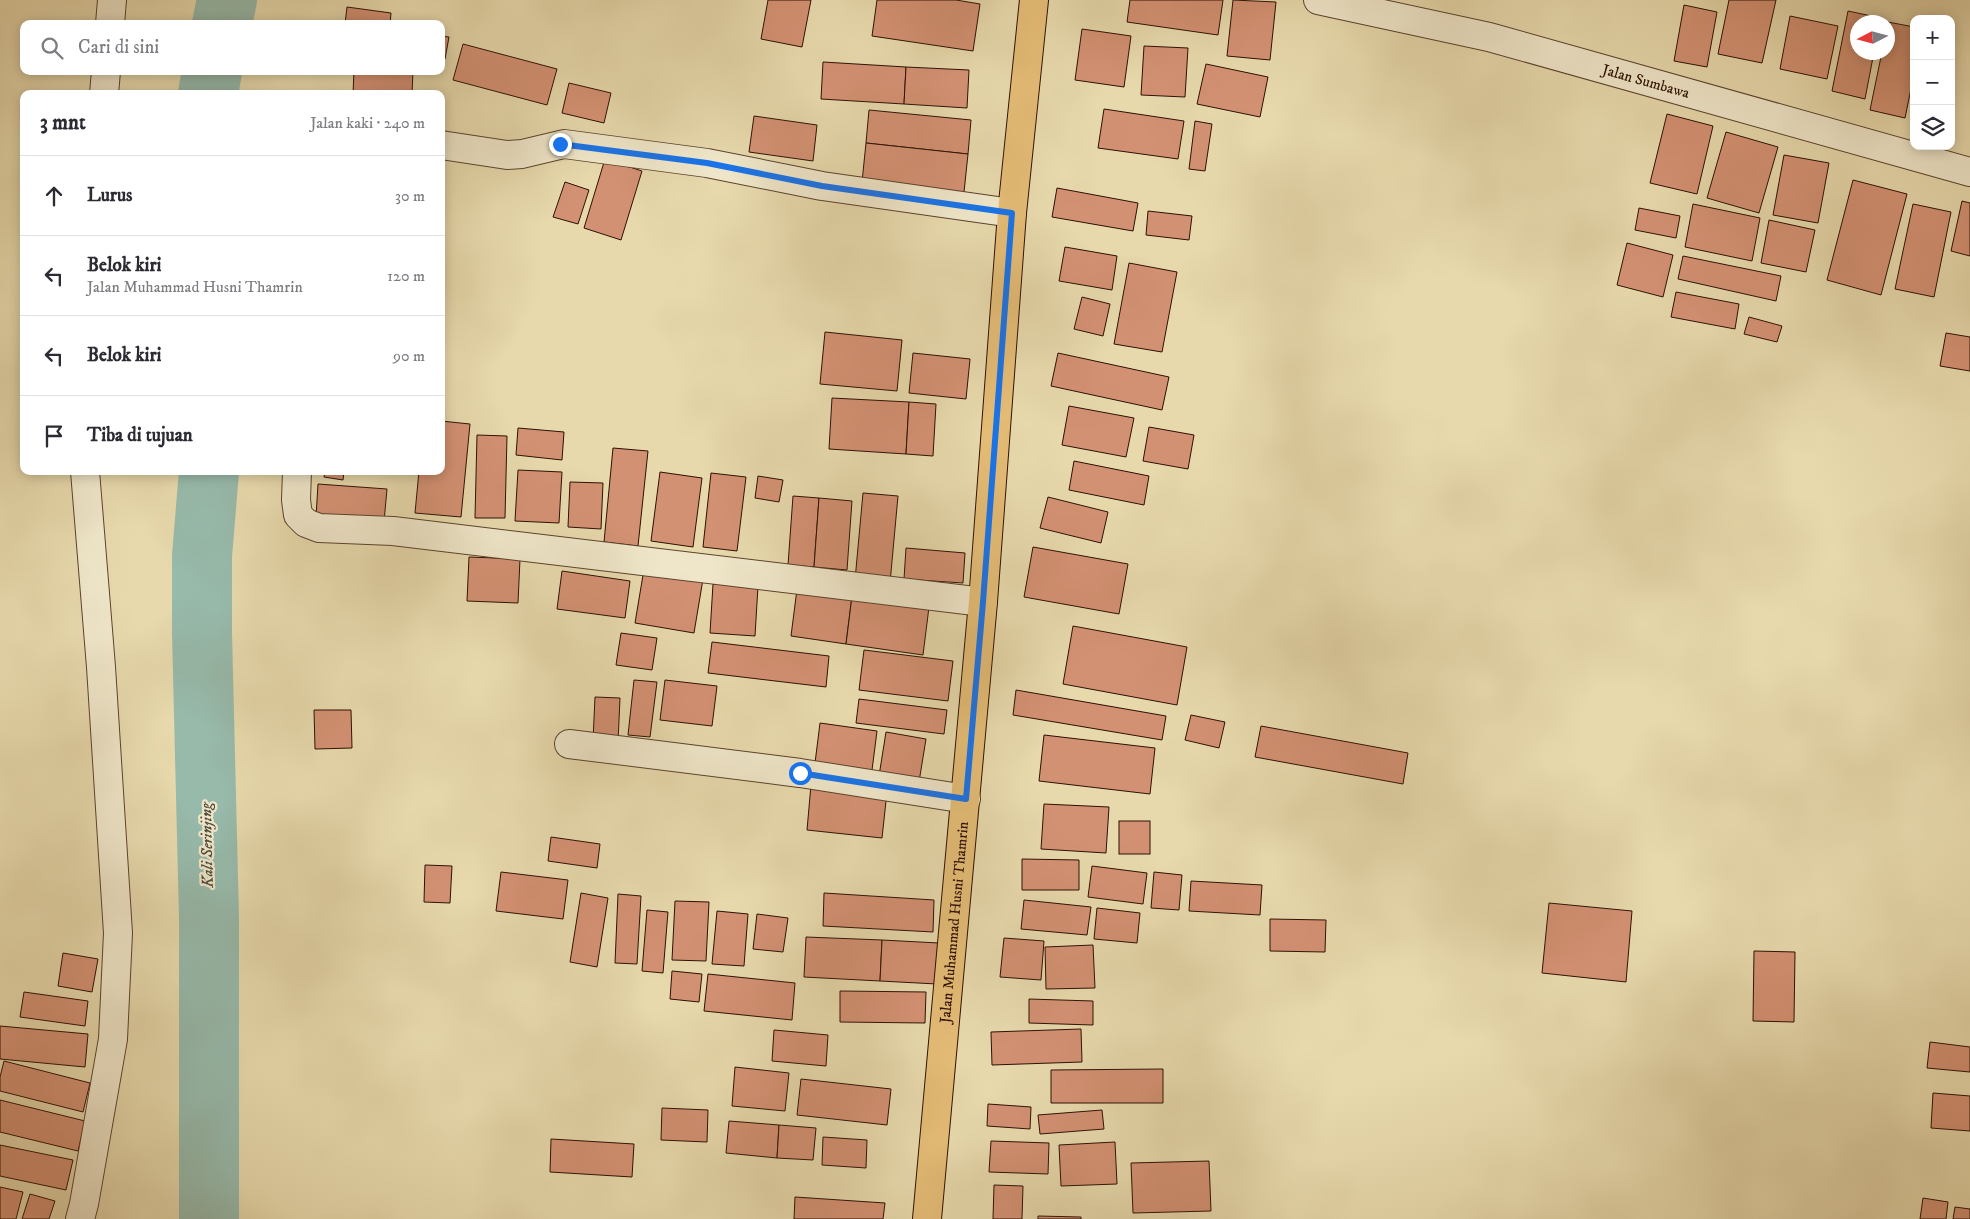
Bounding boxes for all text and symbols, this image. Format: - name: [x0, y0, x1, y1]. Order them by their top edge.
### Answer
- north arrow: [1850, 15, 1895, 60]
- map controls: [1910, 15, 1955, 150]
- button: +: [1910, 15, 1955, 60]
- search box: [20, 20, 445, 75]
- icon: search: [38, 34, 66, 62]
- text: Cari di sini: [78, 36, 159, 59]
- street label: Jalan Sumbawa: [1598, 59, 1692, 102]
- button: −: [1910, 60, 1955, 105]
- button: layers: [1910, 105, 1955, 150]
- text: 3 mnt: [40, 110, 86, 136]
- text: Jalan kaki · 240 m: [310, 113, 425, 133]
- route end: [549, 133, 572, 156]
- icon: ahead: [40, 182, 68, 210]
- text: Lurus: [87, 184, 132, 207]
- text: 30 m: [395, 186, 425, 206]
- text: Belok kiri: [87, 254, 161, 277]
- icon: left: [40, 262, 68, 290]
- text: 120 m: [387, 266, 425, 286]
- text: Jalan Muhammad Husni Thamrin: [87, 277, 303, 297]
- icon: left: [40, 342, 68, 370]
- text: Belok kiri: [87, 344, 161, 367]
- text: 90 m: [393, 346, 425, 366]
- icon: arrive: [40, 422, 68, 450]
- text: Tiba di tujuan: [87, 424, 193, 447]
- route start: [789, 762, 812, 785]
- water label: Kali Serinjing: [196, 801, 218, 889]
- street label: Jalan Muhammad Husni Thamrin: [935, 820, 973, 1026]

